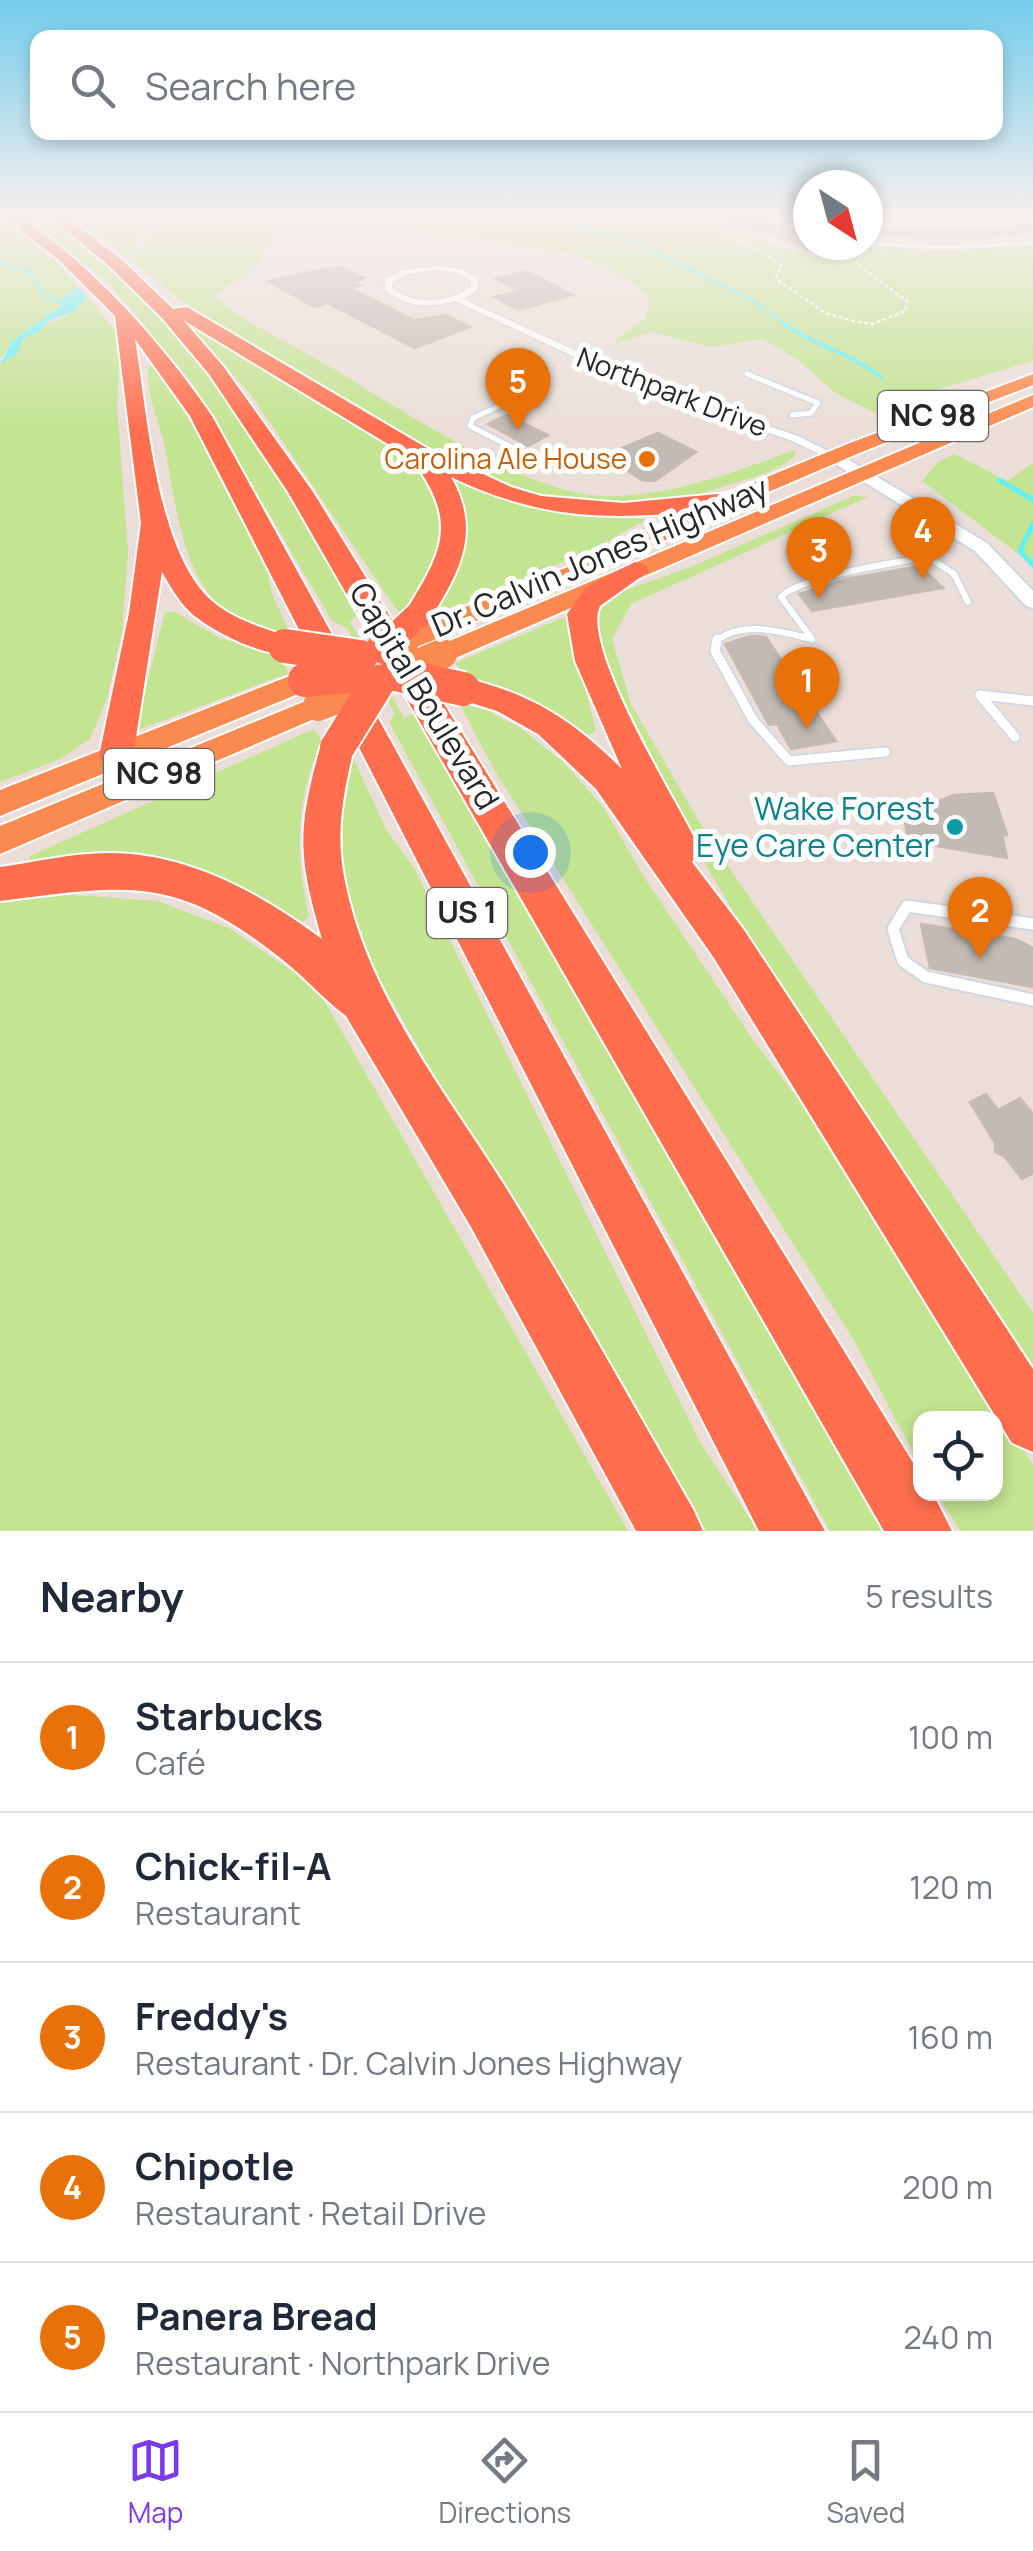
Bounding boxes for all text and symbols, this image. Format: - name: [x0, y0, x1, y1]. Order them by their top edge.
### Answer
- search box: [30, 30, 1003, 140]
- icon: search: [65, 58, 120, 113]
- text: Search here: [145, 59, 356, 111]
- north arrow: [793, 170, 883, 260]
- street label: Northpark Drive: [572, 337, 773, 445]
- pin: 5: [486, 348, 550, 430]
- road number: NC 98: [878, 391, 988, 441]
- place label: Carolina Ale House: [385, 439, 627, 477]
- marker: Carolina Ale House: [636, 448, 658, 470]
- street label: Dr. Calvin Jones Highway: [425, 465, 775, 647]
- pin: 4: [890, 496, 956, 579]
- pin: 3: [786, 516, 852, 599]
- street label: Capital Boulevard: [340, 574, 510, 817]
- pin: 1: [774, 646, 840, 729]
- road number: NC 98: [104, 749, 214, 799]
- place label: Wake Forest Eye Care Center: [696, 786, 935, 867]
- marker: Wake Forest Eye Care Center: [944, 816, 966, 838]
- your location: [505, 827, 556, 878]
- pin: 2: [948, 876, 1012, 959]
- road number: US 1: [427, 888, 507, 938]
- map controls: [913, 1411, 1003, 1501]
- button: locate: [913, 1411, 1003, 1501]
- text: Nearby: [40, 1567, 184, 1625]
- text: 5 results: [865, 1574, 993, 1618]
- text: Starbucks: [135, 1689, 323, 1741]
- text: 1: [65, 1715, 80, 1759]
- text: 100 m: [908, 1715, 993, 1759]
- text: Café: [135, 1741, 206, 1785]
- text: Chick-fil-A: [135, 1839, 332, 1891]
- text: 2: [63, 1865, 82, 1909]
- text: 120 m: [909, 1865, 993, 1909]
- text: Restaurant: [135, 1891, 301, 1935]
- text: Freddy's: [135, 1989, 288, 2041]
- text: 3: [63, 2015, 82, 2059]
- text: 160 m: [908, 2015, 993, 2059]
- text: Restaurant · Dr. Calvin Jones Highway: [135, 2041, 682, 2085]
- text: Chipotle: [135, 2139, 294, 2191]
- text: 4: [63, 2165, 82, 2209]
- text: 200 m: [902, 2165, 993, 2209]
- text: Restaurant · Retail Drive: [135, 2191, 486, 2235]
- text: Panera Bread: [135, 2289, 378, 2341]
- text: 5: [63, 2315, 82, 2359]
- text: 240 m: [903, 2315, 993, 2359]
- text: Restaurant · Northpark Drive: [135, 2341, 550, 2385]
- tab: Map: [128, 2433, 183, 2531]
- tab: Directions: [439, 2433, 571, 2531]
- tab: Saved: [826, 2433, 905, 2531]

